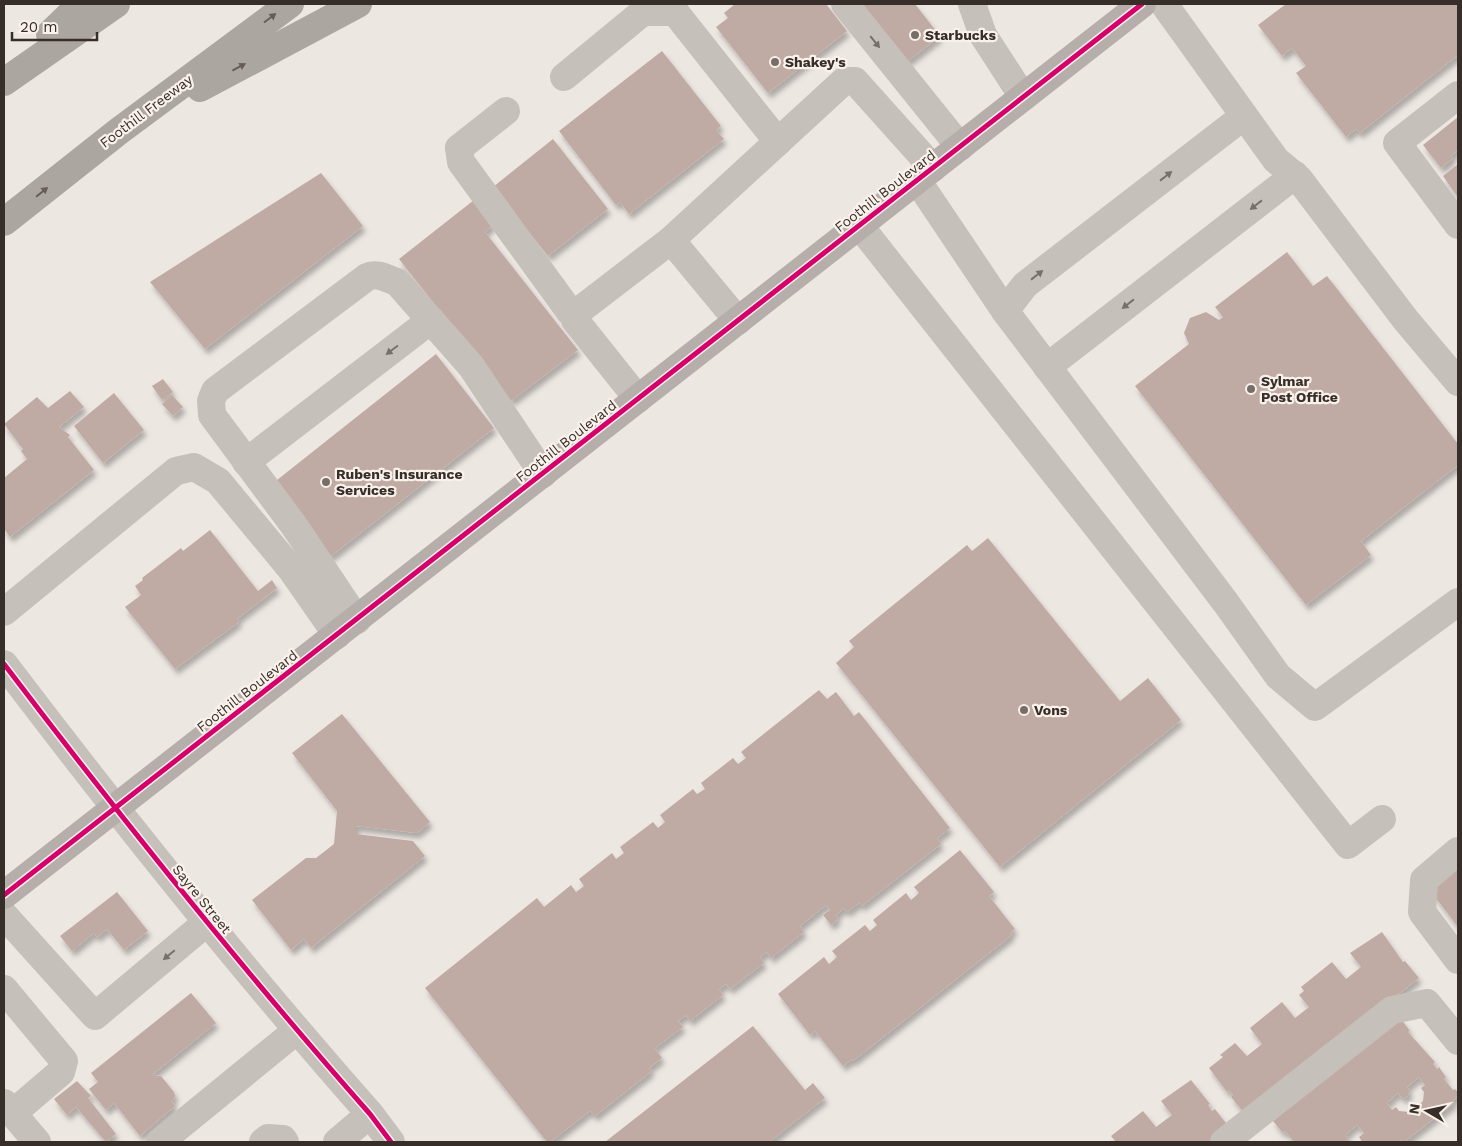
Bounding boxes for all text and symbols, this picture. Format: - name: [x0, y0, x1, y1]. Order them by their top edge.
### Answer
- scale bar: [12, 10, 98, 42]
- one-way arrow: [263, 13, 277, 23]
- text: 20 m: [20, 18, 58, 36]
- place label: Starbucks: [925, 27, 996, 43]
- marker: Starbucks: [909, 29, 921, 41]
- one-way arrow: [870, 35, 880, 49]
- place label: Shakey's: [785, 54, 846, 70]
- marker: Shakey's: [769, 56, 781, 68]
- one-way arrow: [232, 63, 246, 71]
- street label: Foothill Freeway: [97, 71, 196, 151]
- street label: Foothill Boulevard: [832, 147, 938, 235]
- one-way arrow: [1159, 171, 1173, 181]
- one-way arrow: [35, 187, 48, 198]
- one-way arrow: [1250, 200, 1263, 211]
- one-way arrow: [1030, 270, 1043, 281]
- one-way arrow: [1122, 299, 1135, 310]
- one-way arrow: [385, 345, 399, 355]
- place label: Sylmar Post Office: [1261, 373, 1338, 405]
- marker: Sylmar Post Office: [1245, 383, 1257, 395]
- street label: Foothill Boulevard: [513, 397, 619, 485]
- place label: Ruben's Insurance Services: [336, 466, 463, 498]
- marker: Ruben's Insurance Services: [320, 476, 332, 488]
- street label: Foothill Boulevard: [194, 647, 300, 735]
- place label: Vons: [1034, 702, 1068, 718]
- marker: Vons: [1018, 704, 1030, 716]
- street label: Sayre Street: [169, 861, 235, 937]
- one-way arrow: [162, 949, 175, 960]
- north arrow: [1402, 1086, 1452, 1136]
- text: N: [1405, 1103, 1423, 1115]

